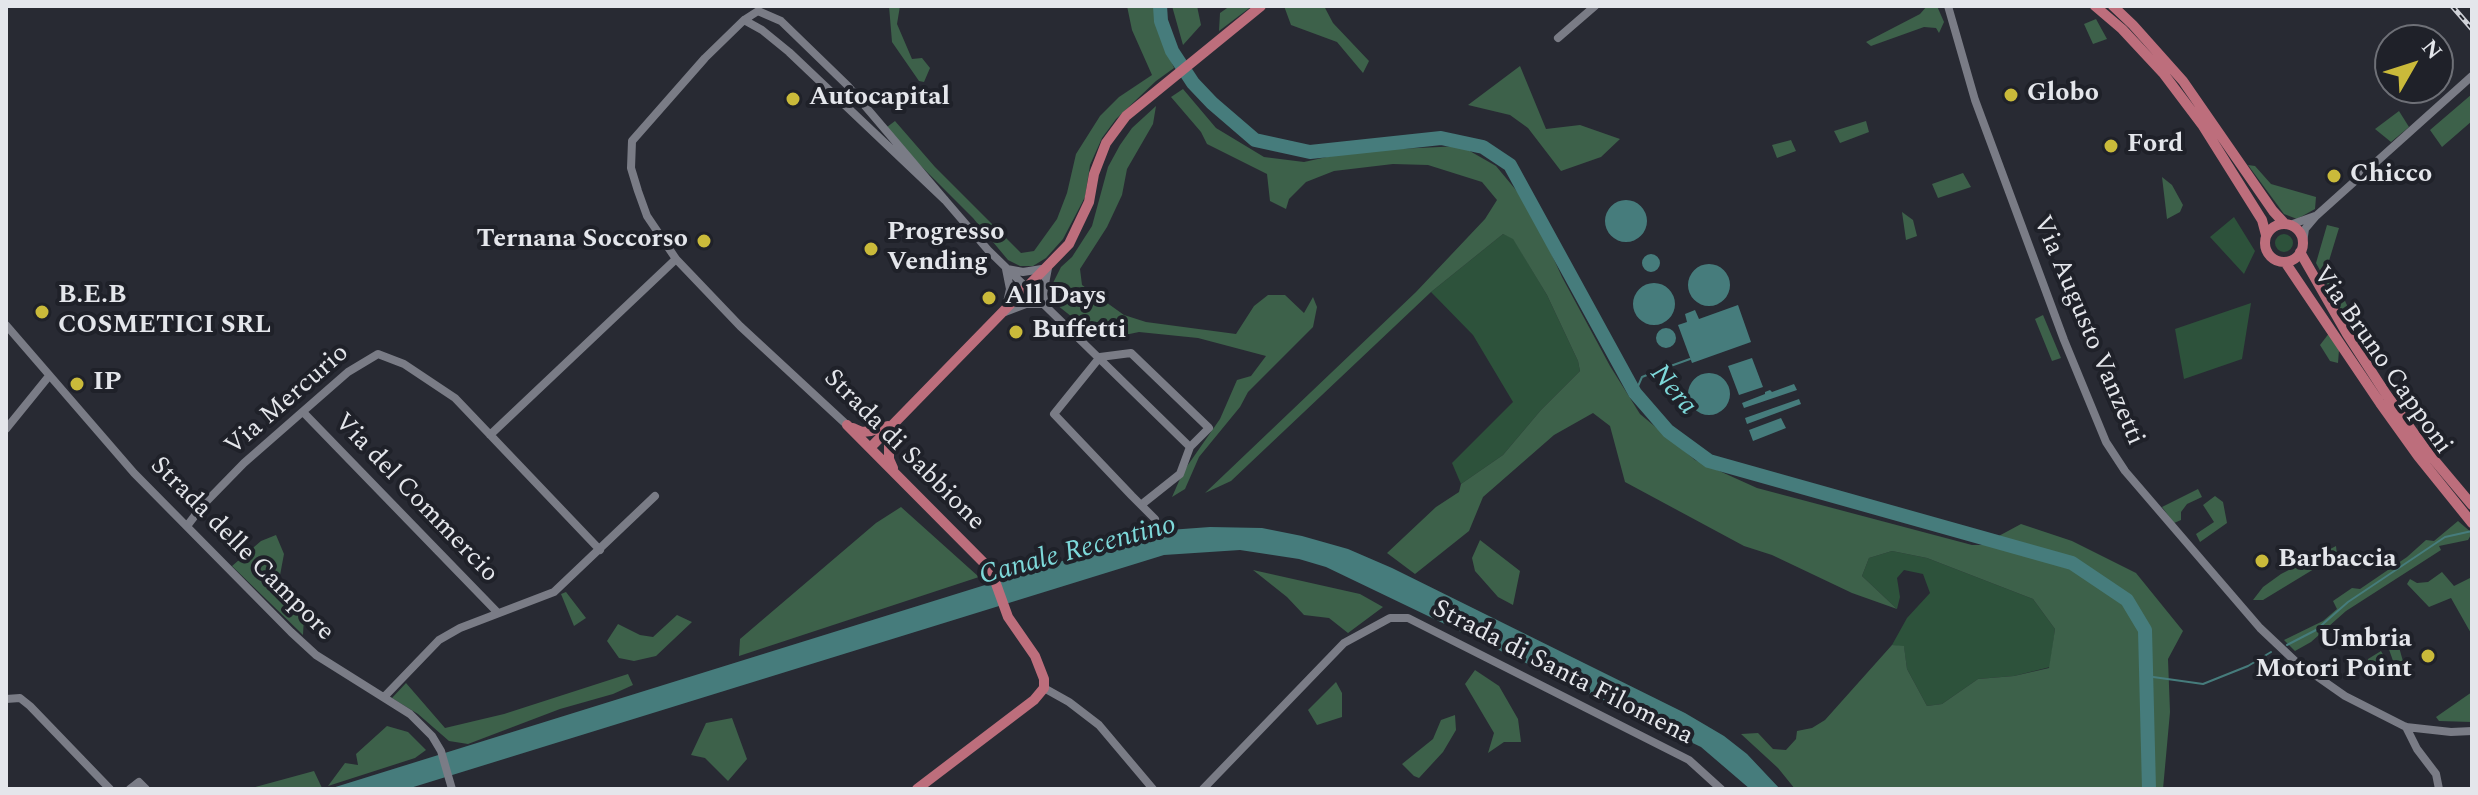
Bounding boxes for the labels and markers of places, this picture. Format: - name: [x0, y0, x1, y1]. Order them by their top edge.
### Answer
- place label: Globo: [2027, 79, 2099, 111]
- place label: Autocapital: [809, 83, 950, 115]
- marker: Globo: [2002, 86, 2020, 104]
- marker: Autocapital: [784, 90, 802, 108]
- place label: Ford: [2127, 130, 2183, 162]
- marker: Ford: [2102, 137, 2120, 155]
- place label: Chicco: [2350, 160, 2432, 192]
- marker: Chicco: [2325, 167, 2343, 185]
- place label: Progresso Vending: [887, 218, 1005, 280]
- place label: Ternana Soccorso: [476, 225, 688, 257]
- marker: Ternana Soccorso: [695, 232, 713, 250]
- marker: Progresso Vending: [862, 240, 880, 258]
- place label: B.E.B COSMETICI SRL: [58, 281, 271, 342]
- place label: All Days: [1005, 282, 1106, 314]
- marker: All Days: [980, 289, 998, 307]
- marker: B.E.B COSMETICI SRL: [33, 303, 51, 321]
- place label: Buffetti: [1032, 316, 1126, 348]
- marker: Buffetti: [1007, 323, 1025, 341]
- place label: IP: [93, 368, 122, 400]
- marker: IP: [68, 375, 86, 393]
- place label: Barbaccia: [2278, 545, 2397, 577]
- marker: Barbaccia: [2253, 552, 2271, 570]
- place label: Umbria Motori Point: [2255, 625, 2412, 686]
- marker: Umbria Motori Point: [2419, 647, 2437, 665]

